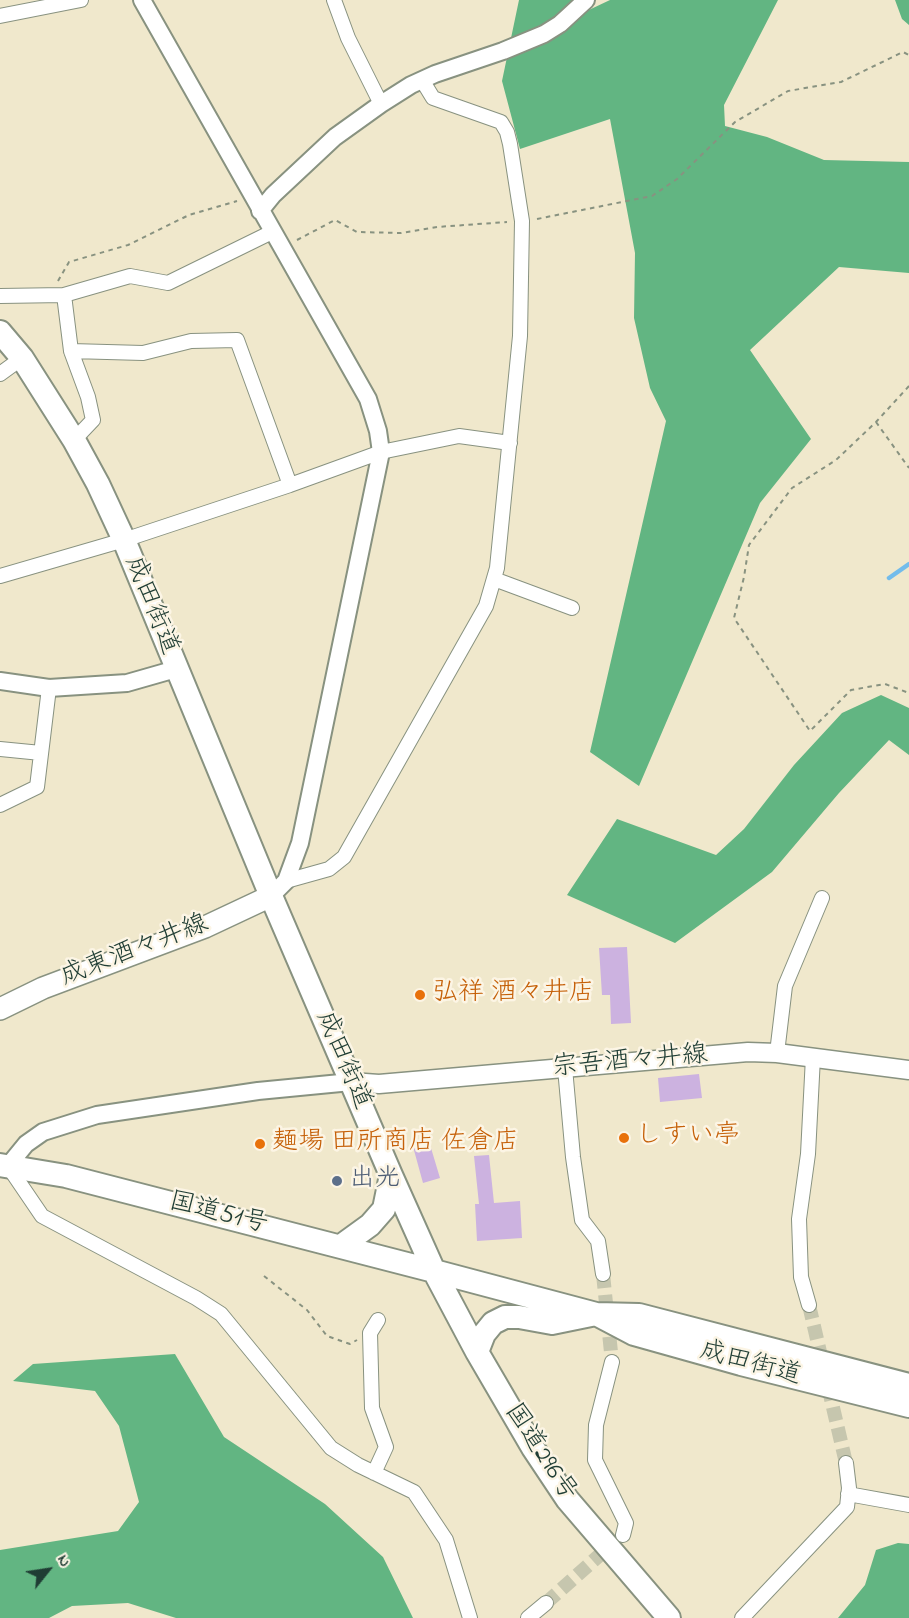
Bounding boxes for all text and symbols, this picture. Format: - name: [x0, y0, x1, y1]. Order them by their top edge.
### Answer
- street label: 成田街道: [116, 552, 184, 660]
- street label: 成東酒々井線: [57, 909, 213, 995]
- place label: 弘祥 酒々井店: [432, 979, 594, 1011]
- marker: 弘祥 酒々井店: [413, 988, 427, 1002]
- street label: 成田街道: [307, 1007, 377, 1115]
- street label: 宗吾酒々井線: [551, 1041, 709, 1085]
- place label: しすい亭: [636, 1122, 740, 1154]
- place label: 麺場 田所商店 佐倉店: [272, 1128, 519, 1160]
- marker: しすい亭: [617, 1131, 631, 1145]
- marker: 麺場 田所商店 佐倉店: [253, 1137, 267, 1151]
- place label: 出光: [349, 1165, 401, 1197]
- marker: 出光: [330, 1174, 344, 1188]
- street label: 国道51号: [165, 1188, 271, 1242]
- street label: 成田街道: [696, 1336, 804, 1394]
- street label: 国道296号: [496, 1398, 582, 1508]
- north arrow: [18, 1540, 78, 1600]
- text: N: [50, 1550, 77, 1572]

